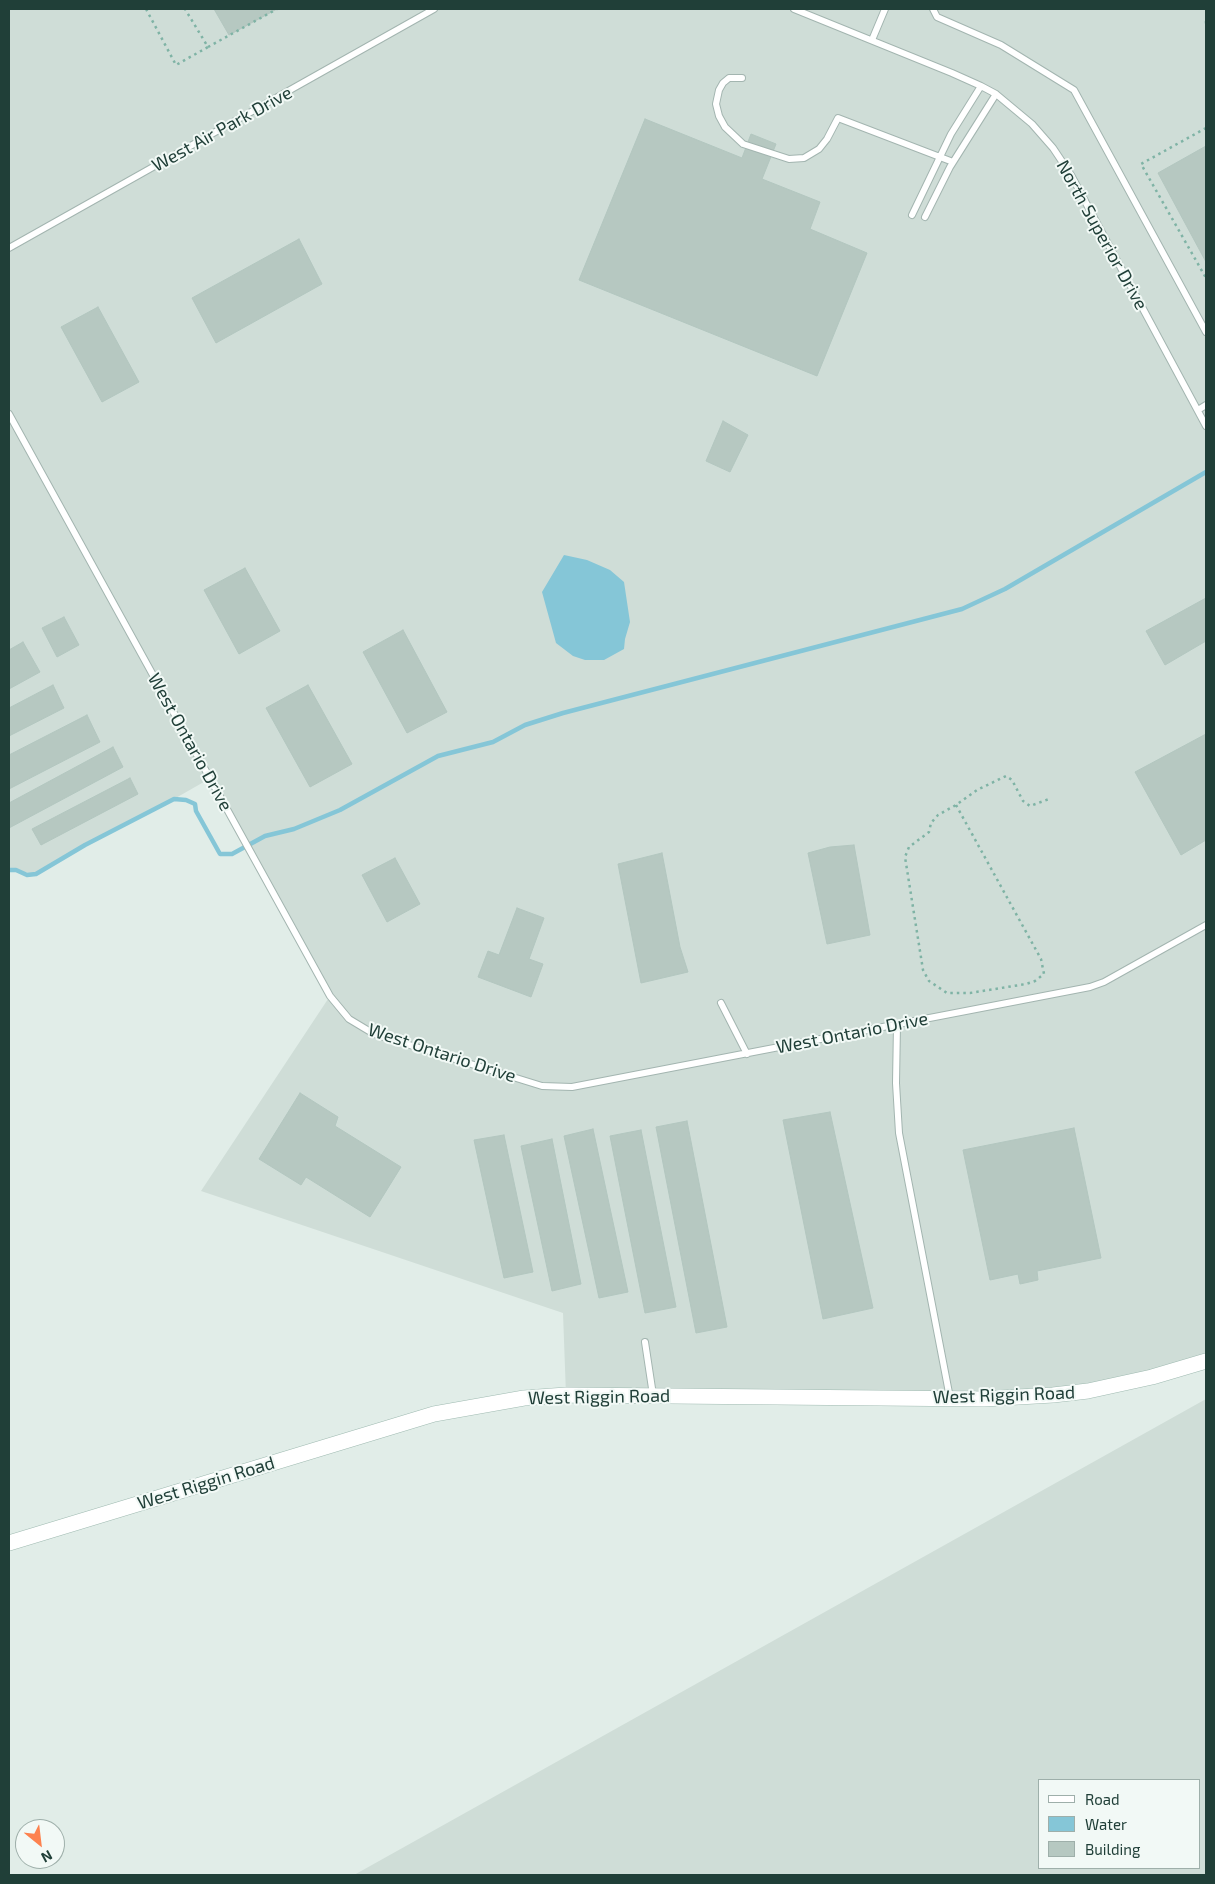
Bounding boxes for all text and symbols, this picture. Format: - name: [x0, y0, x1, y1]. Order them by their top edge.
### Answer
- street label: West Air Park Drive: [148, 82, 296, 176]
- street label: North Superior Drive: [1052, 156, 1152, 314]
- street label: West Ontario Drive: [143, 669, 237, 815]
- street label: West Ontario Drive: [774, 1008, 930, 1058]
- street label: West Ontario Drive: [365, 1019, 519, 1087]
- street label: West Riggin Road: [932, 1382, 1076, 1408]
- street label: West Riggin Road: [528, 1385, 670, 1409]
- street label: West Riggin Road: [135, 1452, 277, 1514]
- legend: [1038, 1779, 1200, 1869]
- text: Road: [1085, 1790, 1120, 1808]
- text: Water: [1085, 1815, 1127, 1833]
- north arrow: [15, 1819, 65, 1869]
- text: Building: [1085, 1840, 1140, 1858]
- text: N: [38, 1847, 56, 1867]

